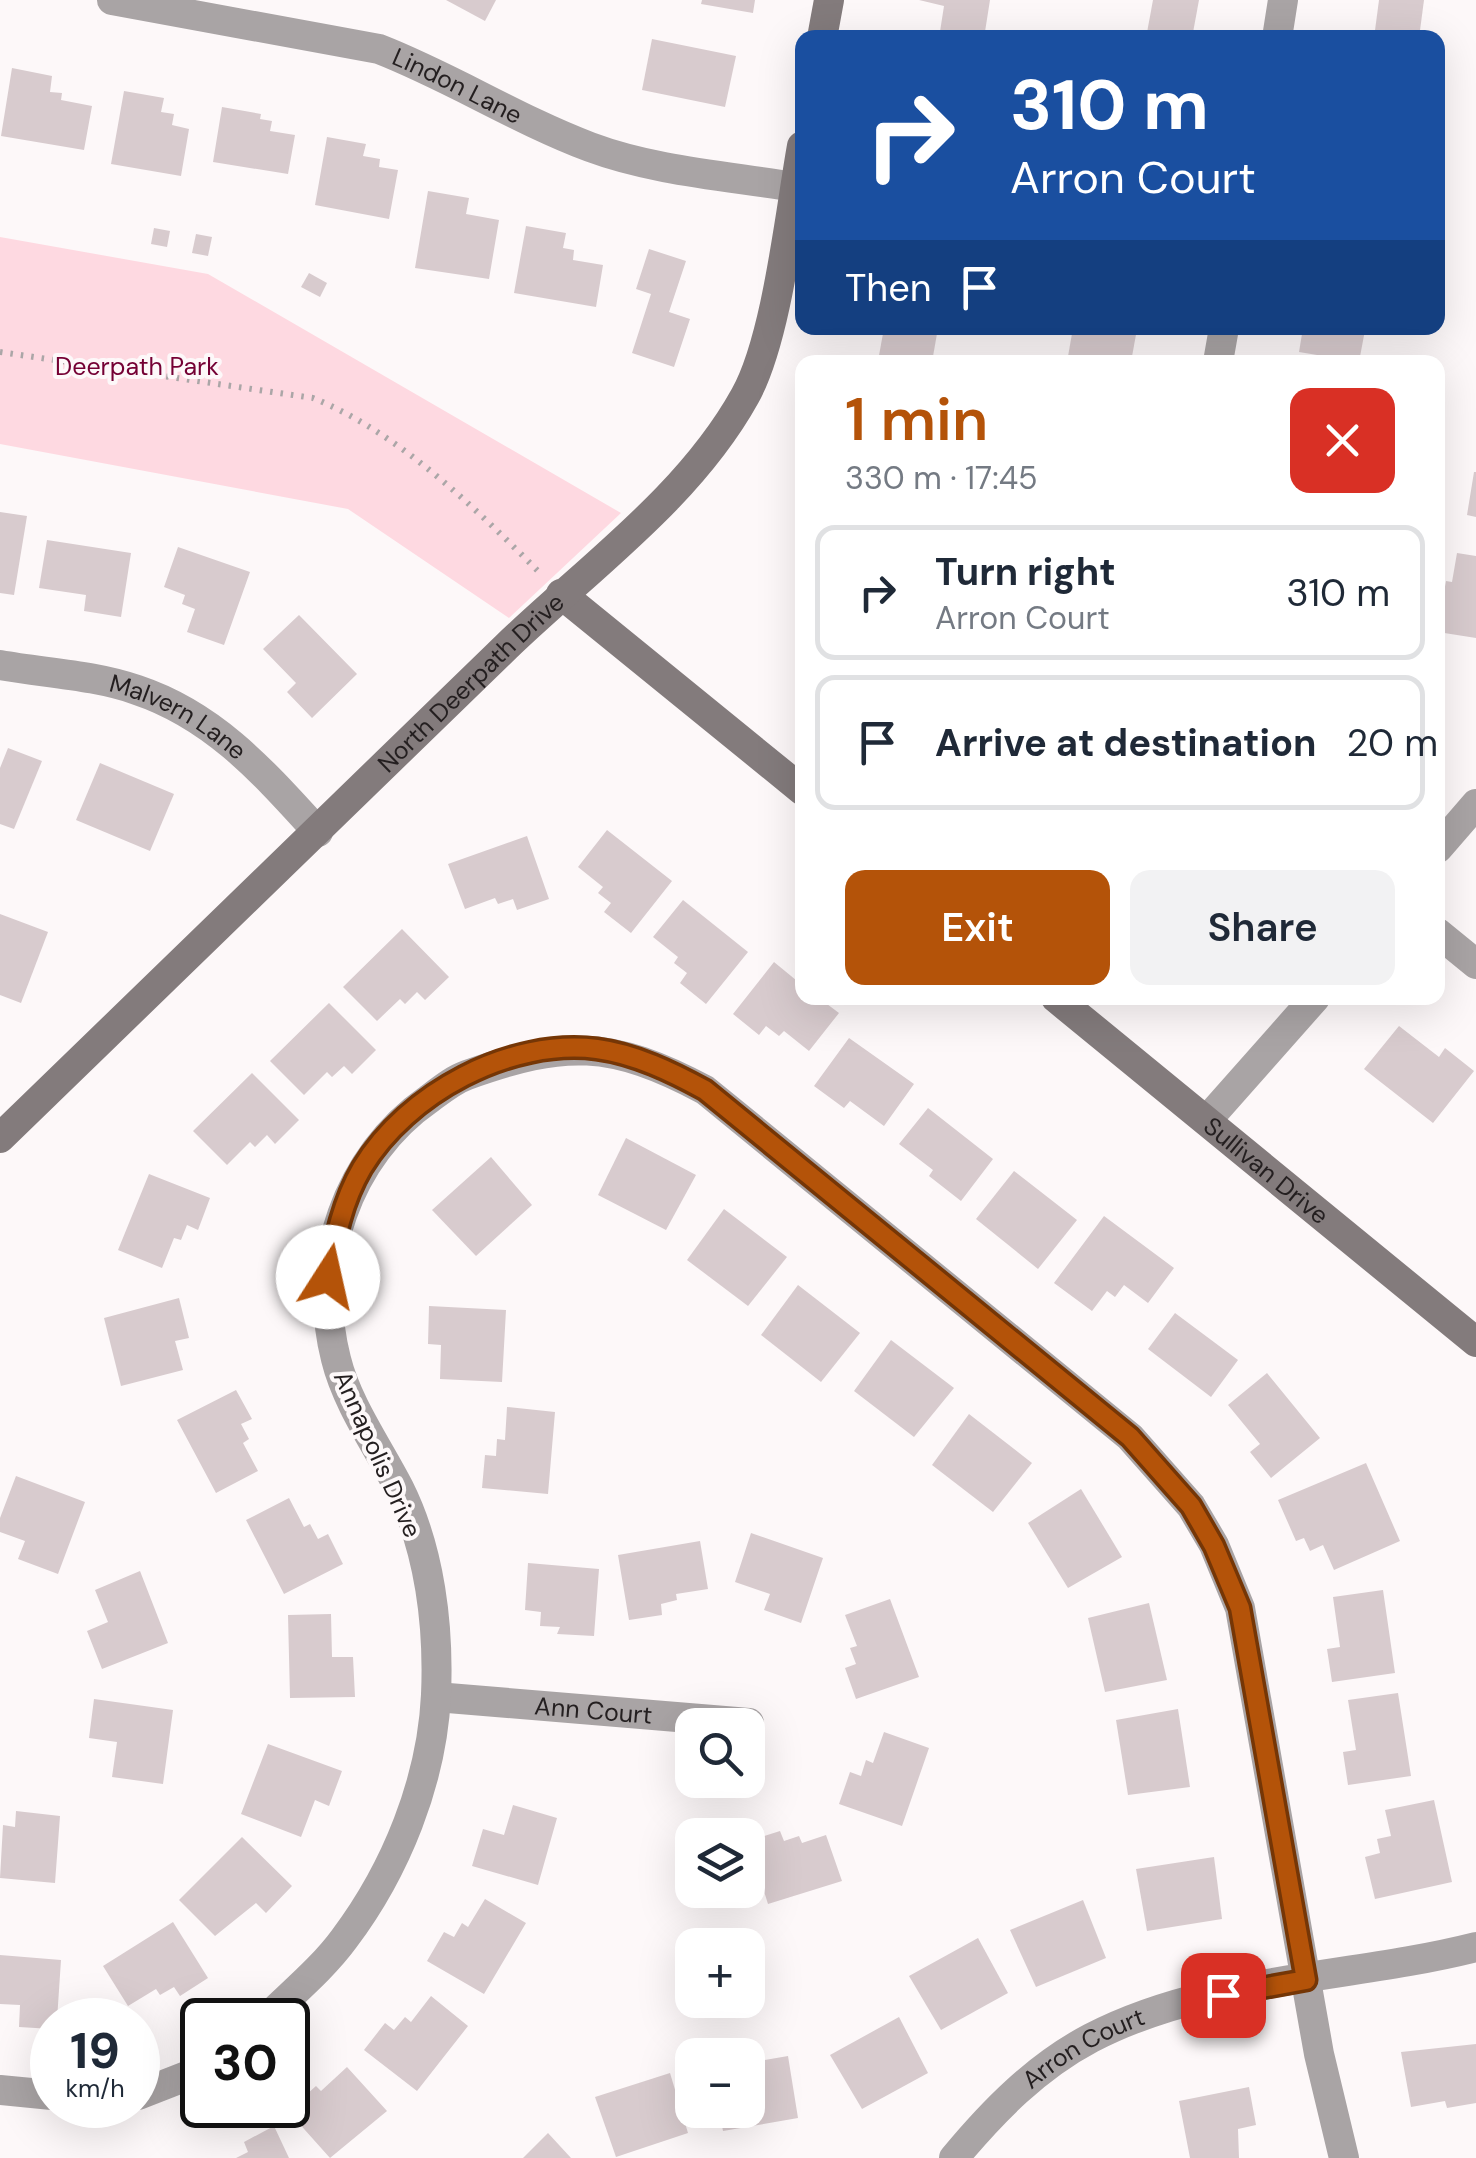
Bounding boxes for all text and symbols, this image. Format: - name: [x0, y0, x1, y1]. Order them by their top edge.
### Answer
- street label: Lindon Lane: [387, 40, 528, 132]
- text: 310 m: [1010, 60, 1209, 151]
- icon: right: [845, 70, 975, 200]
- text: Arron Court: [1010, 148, 1256, 207]
- icon: arrive: [952, 260, 1007, 315]
- text: Then: [845, 263, 932, 313]
- park label: Deerpath Park: [55, 350, 219, 383]
- text: 1 min: [845, 380, 988, 459]
- button: close: [1290, 388, 1395, 493]
- text: 330 m · 17:45: [845, 457, 1038, 499]
- text: Turn right: [935, 547, 1116, 597]
- icon: right: [850, 565, 905, 620]
- text: 310 m: [1286, 568, 1390, 618]
- street label: North Deerpath Drive: [371, 586, 571, 780]
- text: Arron Court: [935, 597, 1110, 639]
- street label: Malvern Lane: [106, 667, 253, 767]
- icon: arrive: [850, 715, 905, 770]
- text: Arrive at destination: [935, 718, 1317, 768]
- text: 20 m: [1347, 718, 1438, 768]
- button: Exit: [845, 870, 1110, 985]
- button: Share: [1130, 870, 1395, 985]
- street label: Sullivan Drive: [1197, 1110, 1336, 1232]
- position arrow: [276, 1225, 380, 1329]
- street label: Annapolis Drive: [326, 1366, 429, 1543]
- street label: Ann Court: [533, 1689, 654, 1732]
- map controls: [675, 1708, 765, 2128]
- button: search: [675, 1708, 765, 1798]
- button: layers: [675, 1818, 765, 1908]
- button: +: [675, 1928, 765, 2018]
- pin: [1181, 1953, 1266, 2038]
- icon: arrive: [1196, 1968, 1251, 2023]
- speed limit sign: 30: [180, 1998, 310, 2128]
- street label: Arron Court: [1015, 2000, 1149, 2096]
- text: 19: [70, 2018, 120, 2084]
- button: −: [675, 2038, 765, 2128]
- text: km/h: [65, 2072, 125, 2105]

